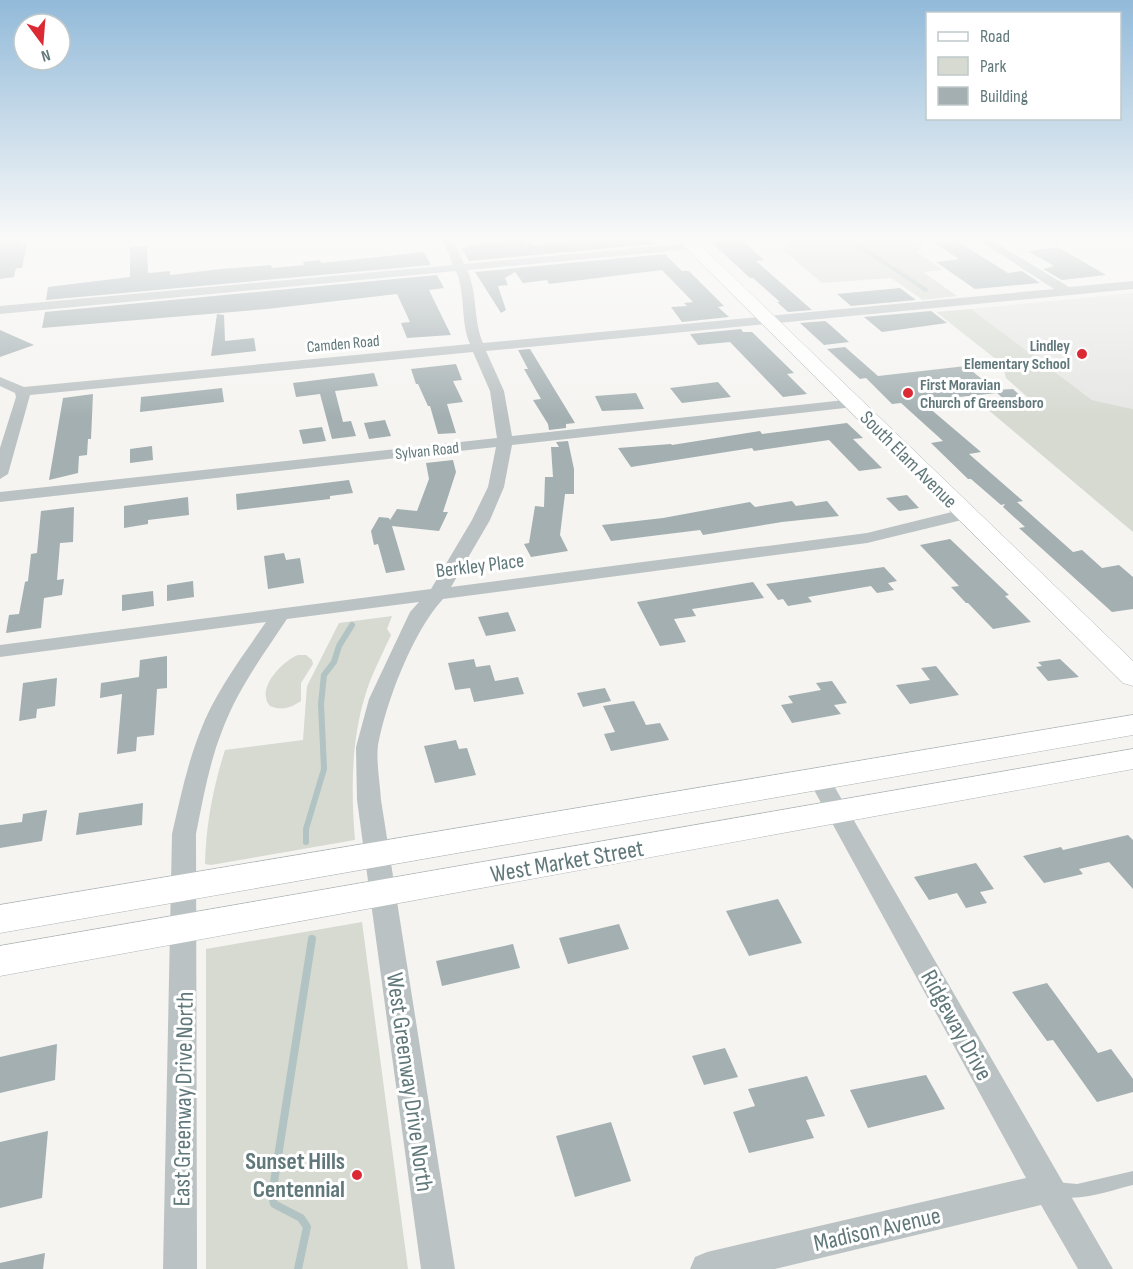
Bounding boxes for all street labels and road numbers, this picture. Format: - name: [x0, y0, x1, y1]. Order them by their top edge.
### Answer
- street label: Camden Road: [306, 332, 380, 357]
- street label: South Elam Avenue: [855, 406, 962, 513]
- street label: Sylvan Road: [394, 439, 460, 464]
- street label: Berkley Place: [435, 549, 526, 583]
- street label: West Market Street: [488, 834, 646, 889]
- street label: Ridgeway Drive: [914, 965, 999, 1086]
- street label: West Greenway Drive North: [380, 971, 439, 1193]
- street label: East Greenway Drive North: [167, 991, 200, 1207]
- street label: Madison Avenue: [811, 1201, 943, 1258]

